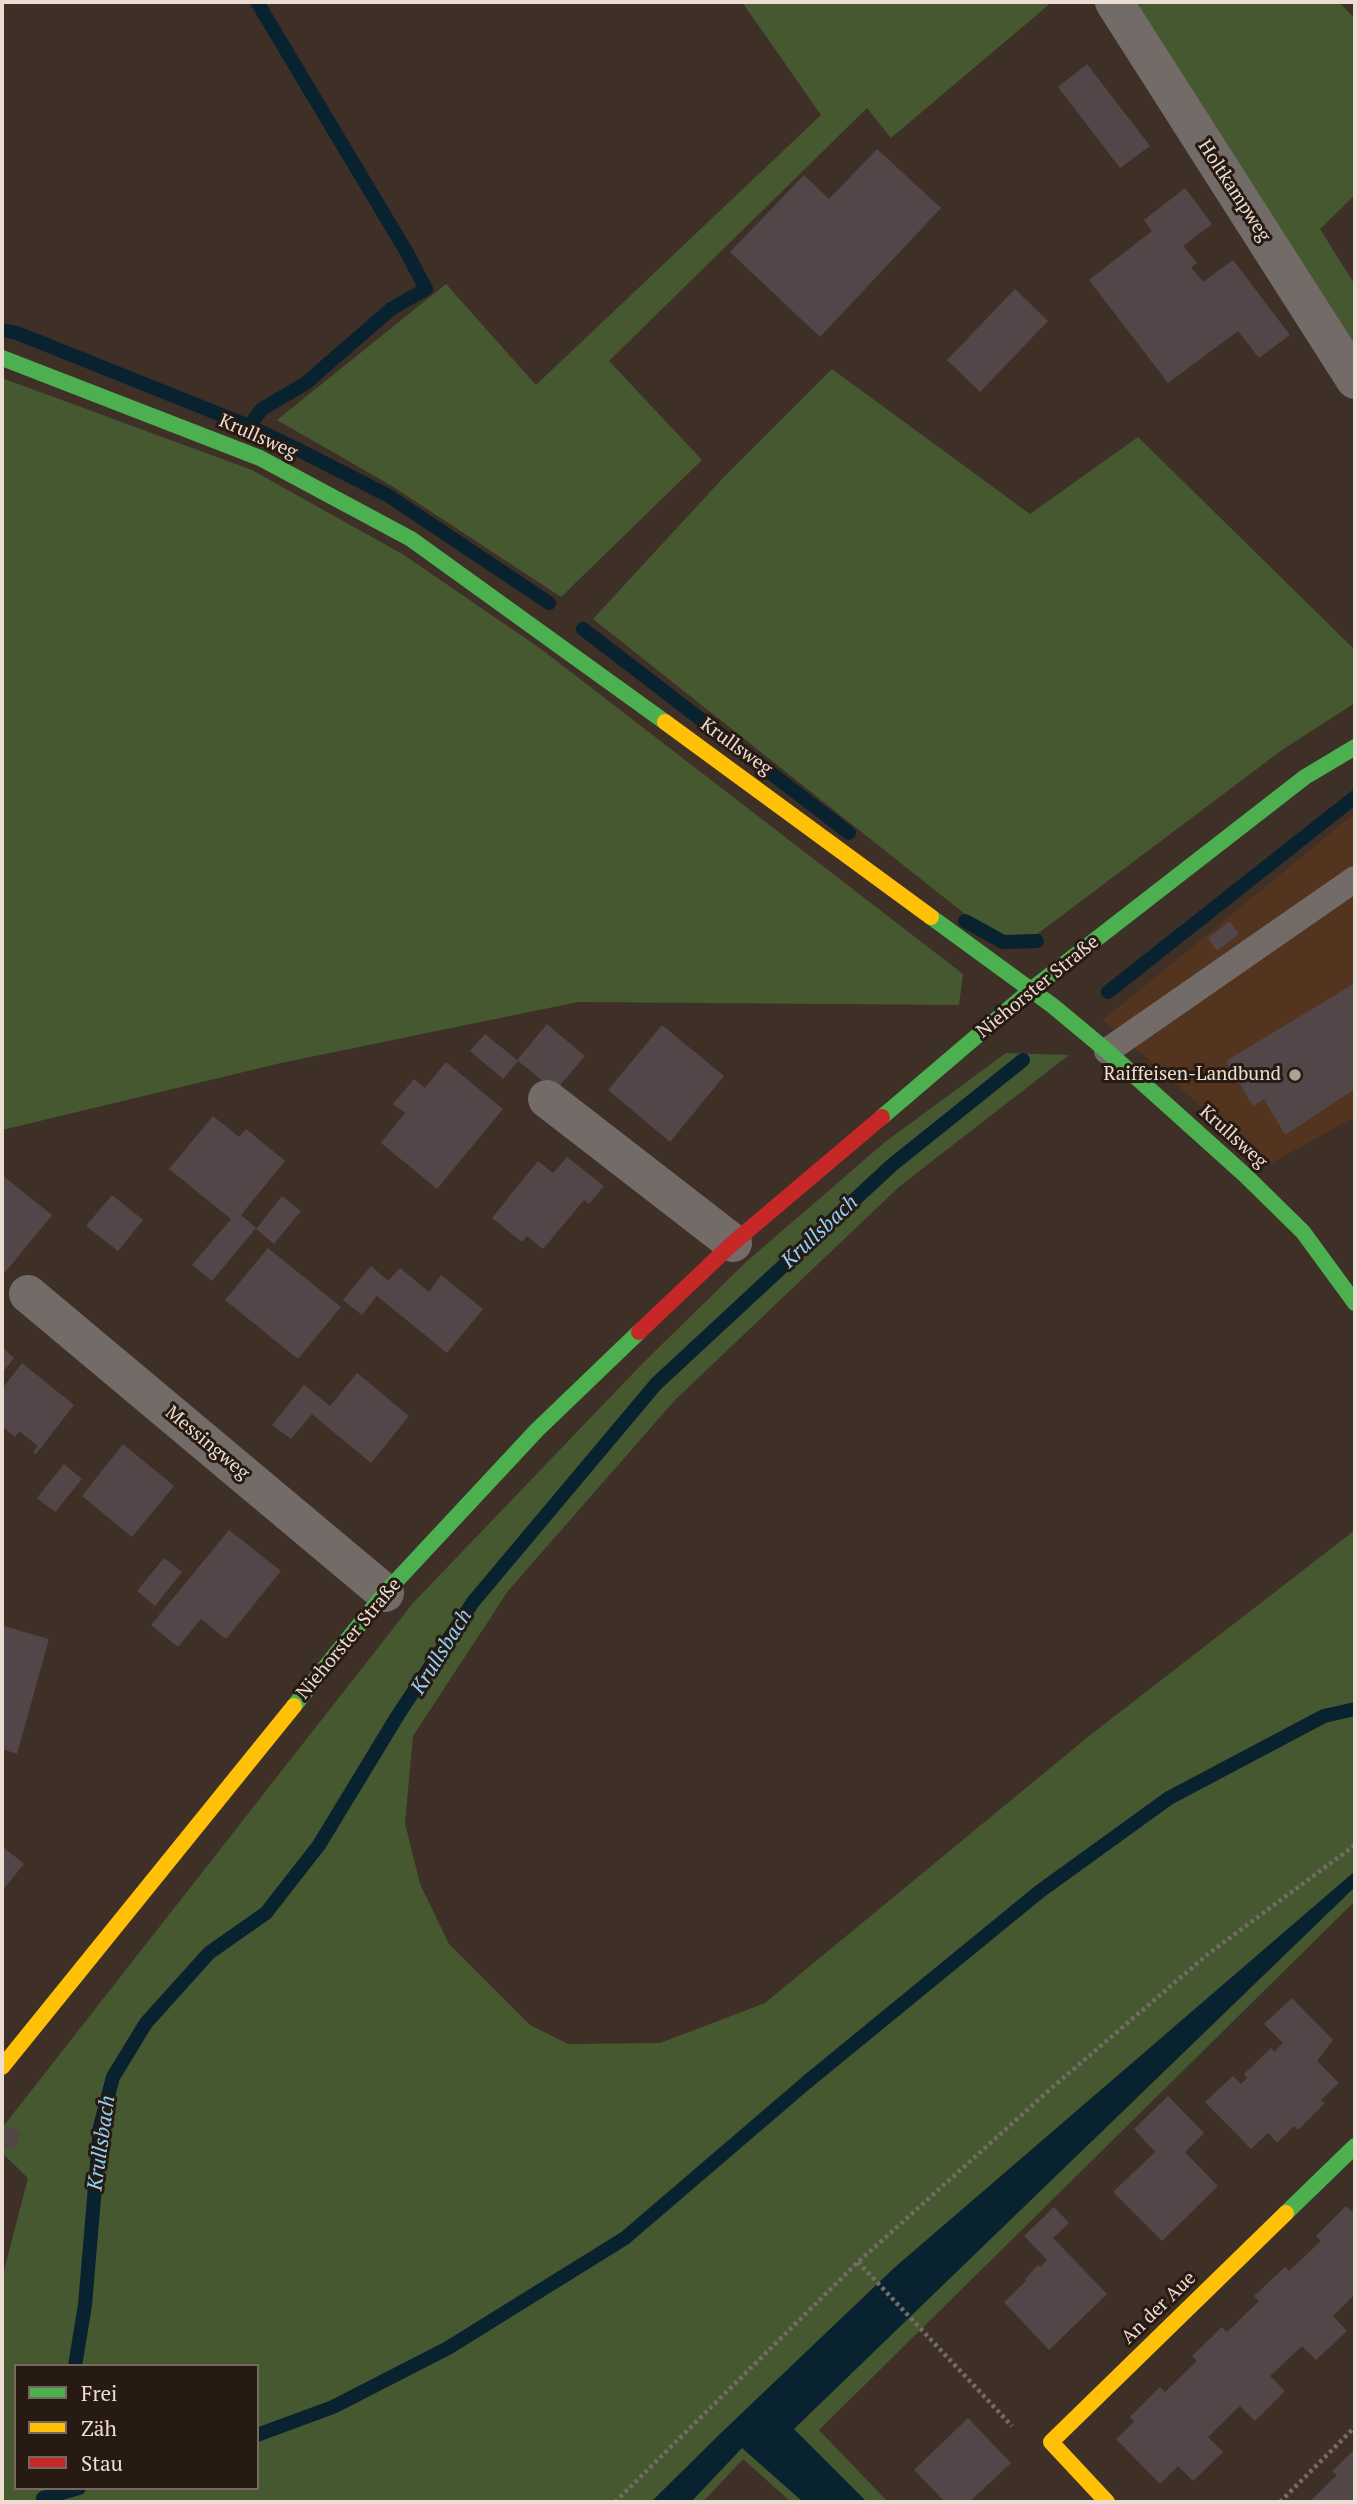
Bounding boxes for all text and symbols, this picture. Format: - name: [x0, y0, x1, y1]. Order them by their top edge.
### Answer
- street label: Holtkampweg: [1193, 136, 1275, 246]
- street label: Krullsweg: [215, 410, 301, 464]
- street label: Krullsweg: [696, 713, 776, 781]
- street label: Niehorster Straße: [972, 931, 1104, 1043]
- place label: Raiffeisen-Landbund: [1104, 1064, 1281, 1086]
- marker: Raiffeisen-Landbund: [1287, 1067, 1303, 1083]
- street label: Krullsweg: [1194, 1101, 1272, 1173]
- water label: Krullsbach: [776, 1190, 864, 1274]
- street label: Messingweg: [160, 1401, 254, 1485]
- street label: Niehorster Straße: [292, 1574, 406, 1704]
- water label: Krullsbach: [406, 1605, 478, 1699]
- water label: Krullsbach: [83, 2094, 121, 2192]
- street label: An der Aue: [1117, 2267, 1201, 2349]
- legend: [14, 2364, 259, 2490]
- text: Frei: [81, 2379, 117, 2407]
- text: Zäh: [81, 2414, 117, 2442]
- text: Stau: [81, 2449, 123, 2477]

